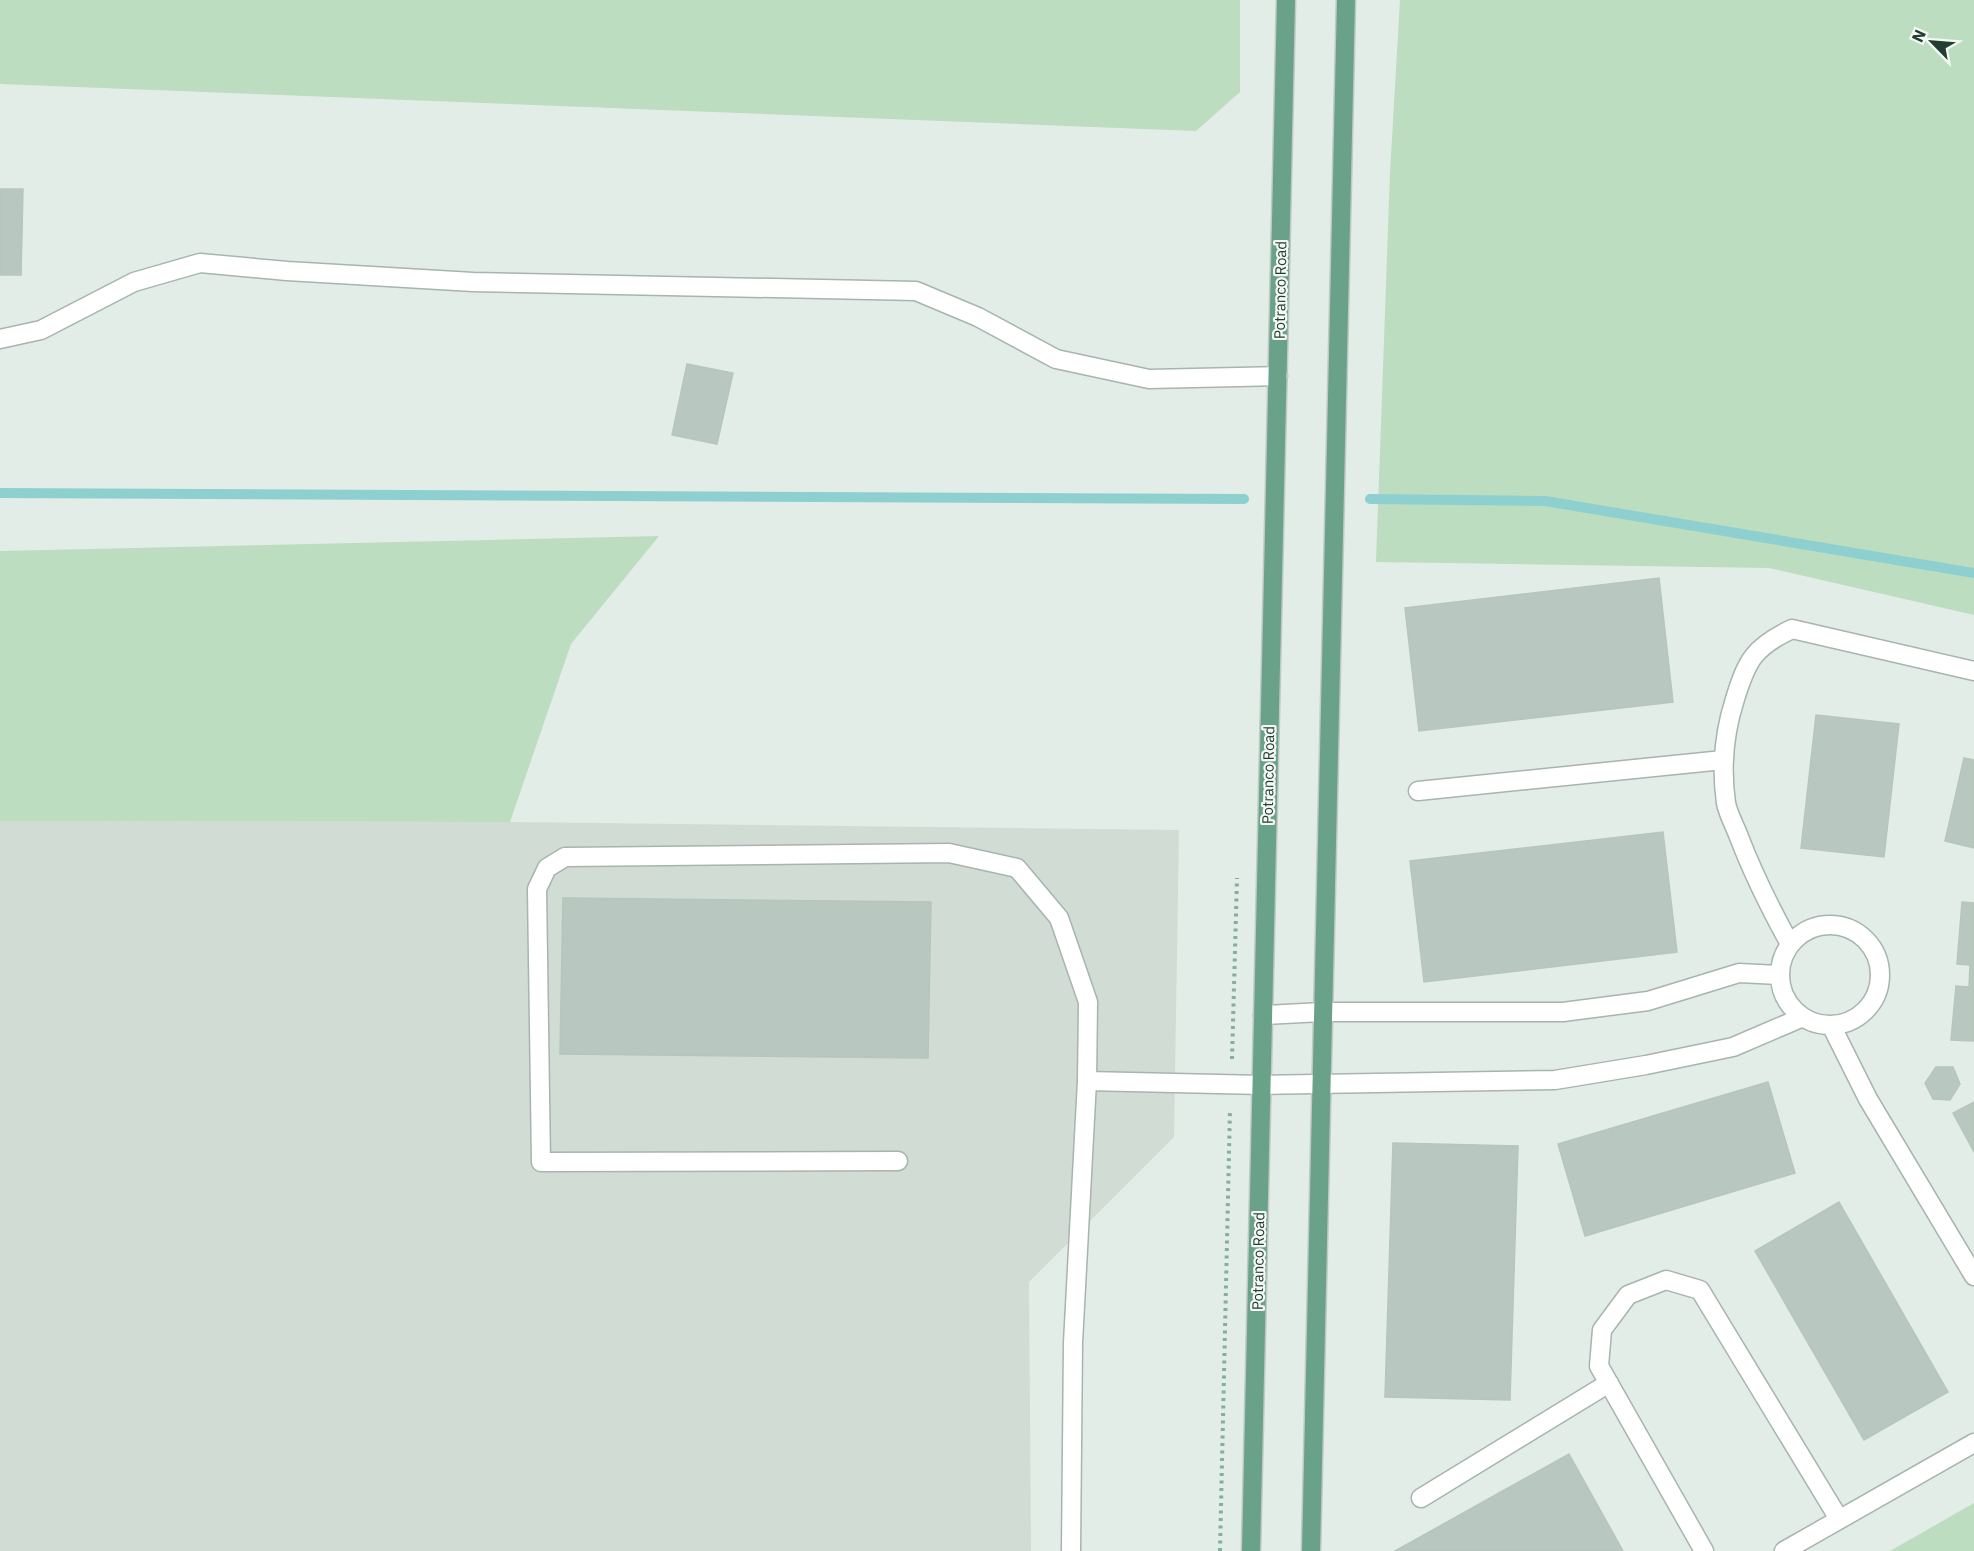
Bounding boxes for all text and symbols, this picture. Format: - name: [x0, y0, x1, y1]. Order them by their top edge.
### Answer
- north arrow: [1902, 12, 1962, 72]
- text: N: [1907, 26, 1930, 45]
- street label: Potranco Road: [1270, 241, 1290, 339]
- street label: Potranco Road: [1258, 726, 1278, 824]
- street label: Potranco Road: [1248, 1212, 1268, 1310]

